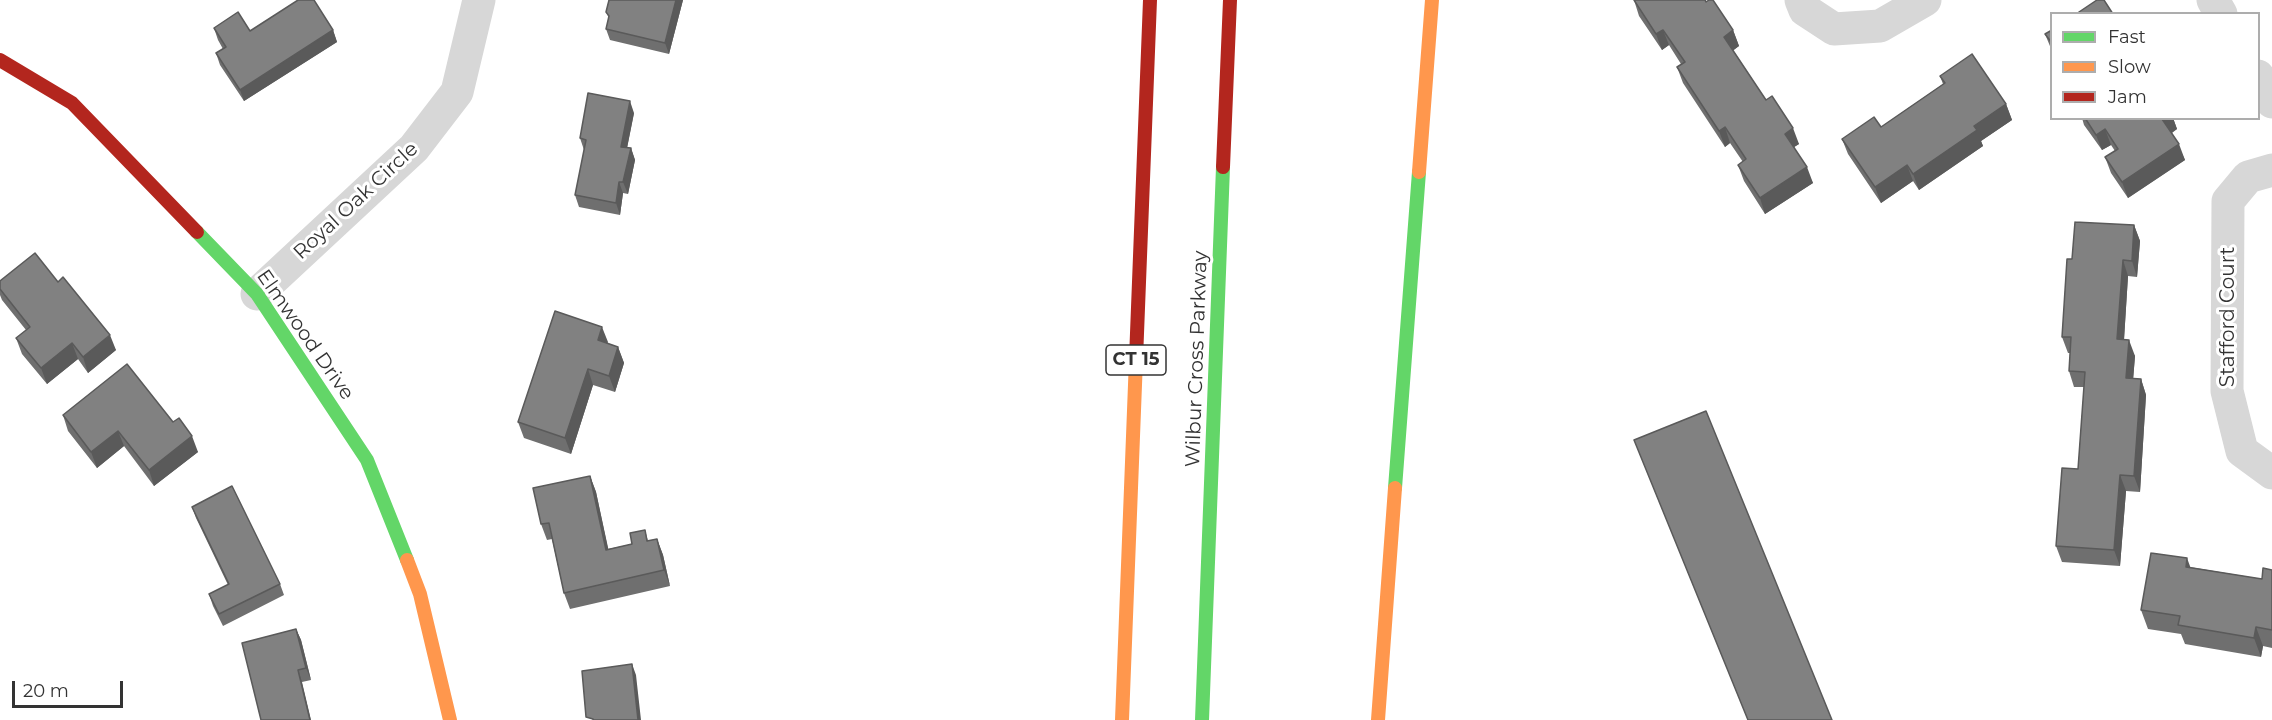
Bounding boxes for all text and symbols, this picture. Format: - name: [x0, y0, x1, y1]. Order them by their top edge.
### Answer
- legend: [2050, 12, 2260, 120]
- text: Fast: [2108, 26, 2146, 48]
- text: Slow: [2108, 56, 2151, 78]
- text: Jam: [2108, 86, 2147, 108]
- street label: Royal Oak Circle: [289, 137, 423, 265]
- street label: Stafford Court: [2216, 247, 2240, 387]
- street label: Wilbur Cross Parkway: [1181, 250, 1213, 468]
- street label: Elmwood Drive: [251, 265, 359, 405]
- road number: CT 15: [1106, 345, 1166, 375]
- scale bar: [15, 669, 126, 707]
- text: 20 m: [23, 680, 69, 702]

